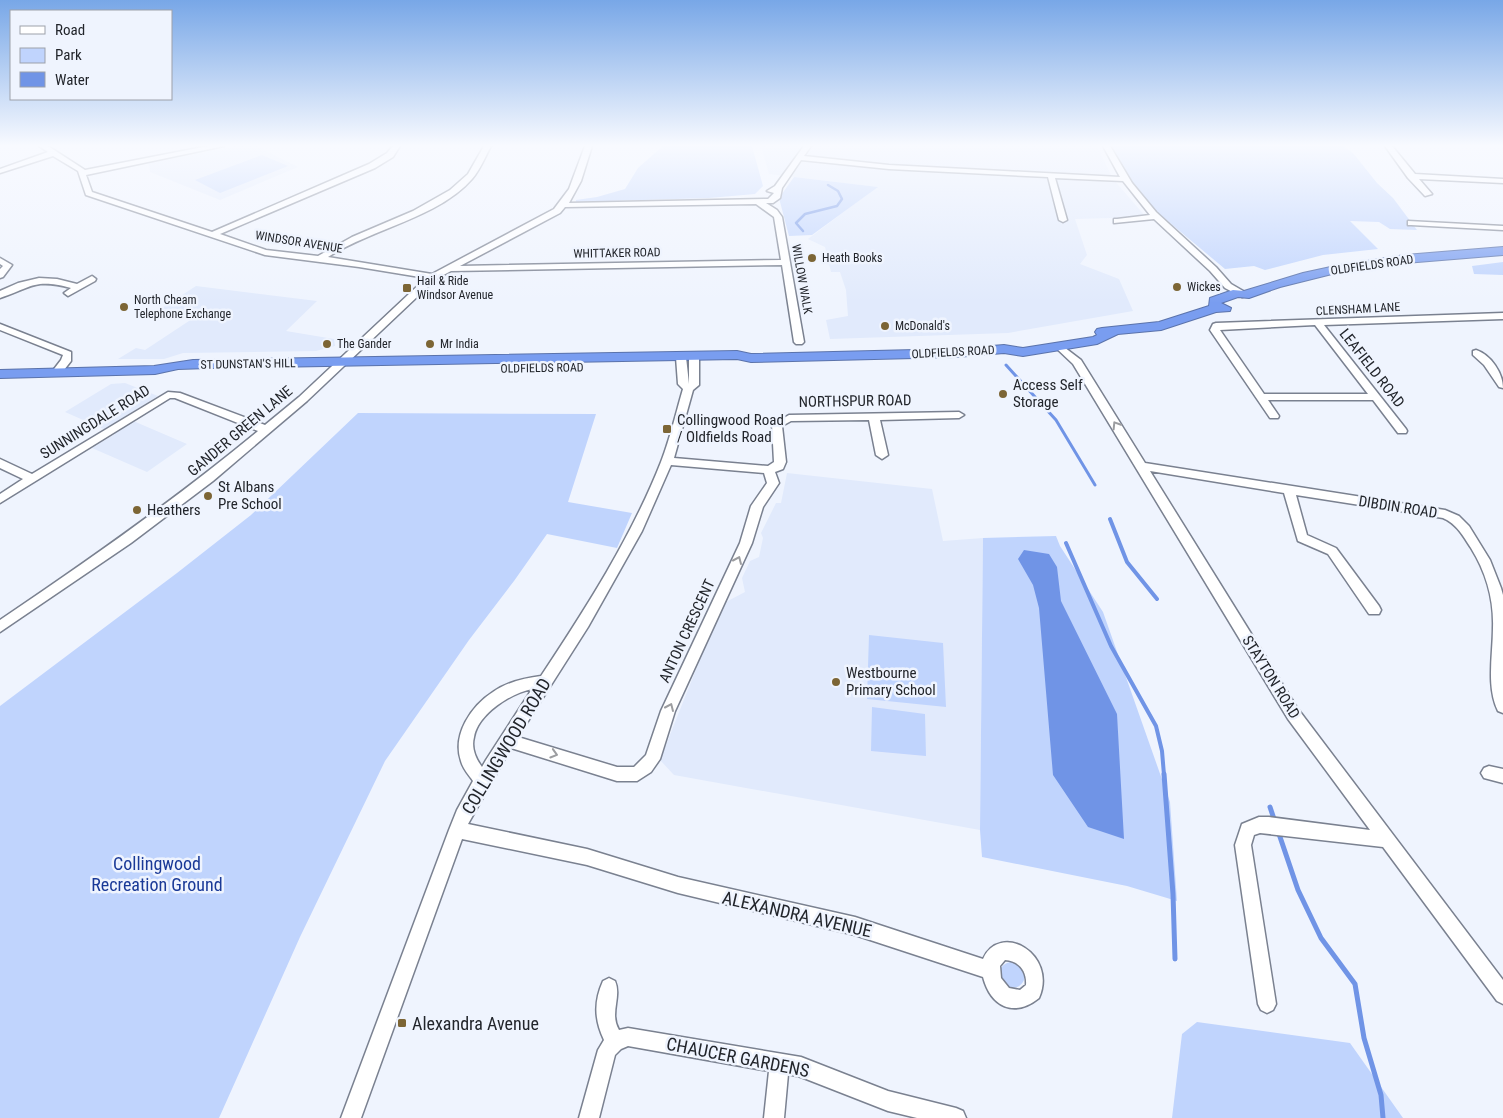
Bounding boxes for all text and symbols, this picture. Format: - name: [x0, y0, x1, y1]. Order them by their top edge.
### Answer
- legend: [10, 10, 172, 100]
- text: Road: [55, 21, 85, 39]
- text: Park: [55, 46, 82, 64]
- text: Water: [55, 71, 90, 89]
- street label: WINDSOR AVENUE: [254, 228, 344, 256]
- street label: WILLOW WALK: [789, 243, 815, 315]
- street label: WHITTAKER ROAD: [573, 245, 661, 261]
- place label: Heath Books: [822, 251, 882, 265]
- marker: Heath Books: [806, 252, 818, 264]
- street label: OLDFIELDS ROAD: [1330, 252, 1414, 278]
- place label: Hail & Ride Windsor Avenue: [417, 274, 493, 302]
- place label: Wickes: [1187, 280, 1221, 294]
- marker: Wickes: [1171, 281, 1183, 293]
- marker: Hail & Ride Windsor Avenue: [401, 282, 413, 294]
- place label: North Cheam Telephone Exchange: [134, 293, 232, 321]
- street label: CLENSHAM LANE: [1315, 300, 1401, 318]
- marker: North Cheam Telephone Exchange: [118, 301, 130, 313]
- place label: McDonald's: [895, 319, 950, 333]
- marker: McDonald's: [879, 320, 891, 332]
- street label: LEAFIELD ROAD: [1336, 325, 1408, 411]
- place label: The Gander: [337, 337, 392, 351]
- place label: Mr India: [440, 337, 479, 351]
- marker: The Gander: [321, 338, 333, 350]
- marker: Mr India: [424, 338, 436, 350]
- street label: OLDFIELDS ROAD: [911, 343, 995, 361]
- street label: ST DUNSTAN'S HILL: [200, 356, 296, 372]
- street label: OLDFIELDS ROAD: [500, 360, 584, 376]
- place label: Access Self Storage: [1013, 376, 1083, 411]
- street label: SUNNINGDALE ROAD: [37, 381, 153, 463]
- street label: GANDER GREEN LANE: [184, 382, 296, 480]
- marker: Access Self Storage: [997, 388, 1009, 400]
- street label: NORTHSPUR ROAD: [798, 391, 912, 411]
- place label: Collingwood Road / Oldfields Road: [677, 411, 784, 446]
- one-way arrow: [1113, 422, 1123, 431]
- marker: Collingwood Road / Oldfields Road: [661, 423, 673, 435]
- place label: St Albans Pre School: [218, 478, 282, 513]
- marker: St Albans Pre School: [202, 490, 214, 502]
- street label: DIBDIN ROAD: [1357, 492, 1439, 522]
- place label: Heathers: [147, 501, 201, 519]
- marker: Heathers: [131, 504, 143, 516]
- one-way arrow: [732, 556, 743, 565]
- street label: ANTON CRESCENT: [655, 576, 719, 685]
- street label: STAYTON ROAD: [1238, 632, 1304, 722]
- place label: Westbourne Primary School: [846, 664, 936, 699]
- street label: COLLINGWOOD ROAD: [457, 674, 555, 818]
- marker: Westbourne Primary School: [830, 676, 842, 688]
- one-way arrow: [663, 703, 674, 712]
- one-way arrow: [549, 749, 557, 759]
- park label: Collingwood Recreation Ground: [91, 853, 223, 895]
- street label: ALEXANDRA AVENUE: [720, 887, 874, 941]
- place label: Alexandra Avenue: [412, 1013, 539, 1034]
- marker: Alexandra Avenue: [396, 1017, 408, 1029]
- street label: CHAUCER GARDENS: [665, 1033, 811, 1081]

